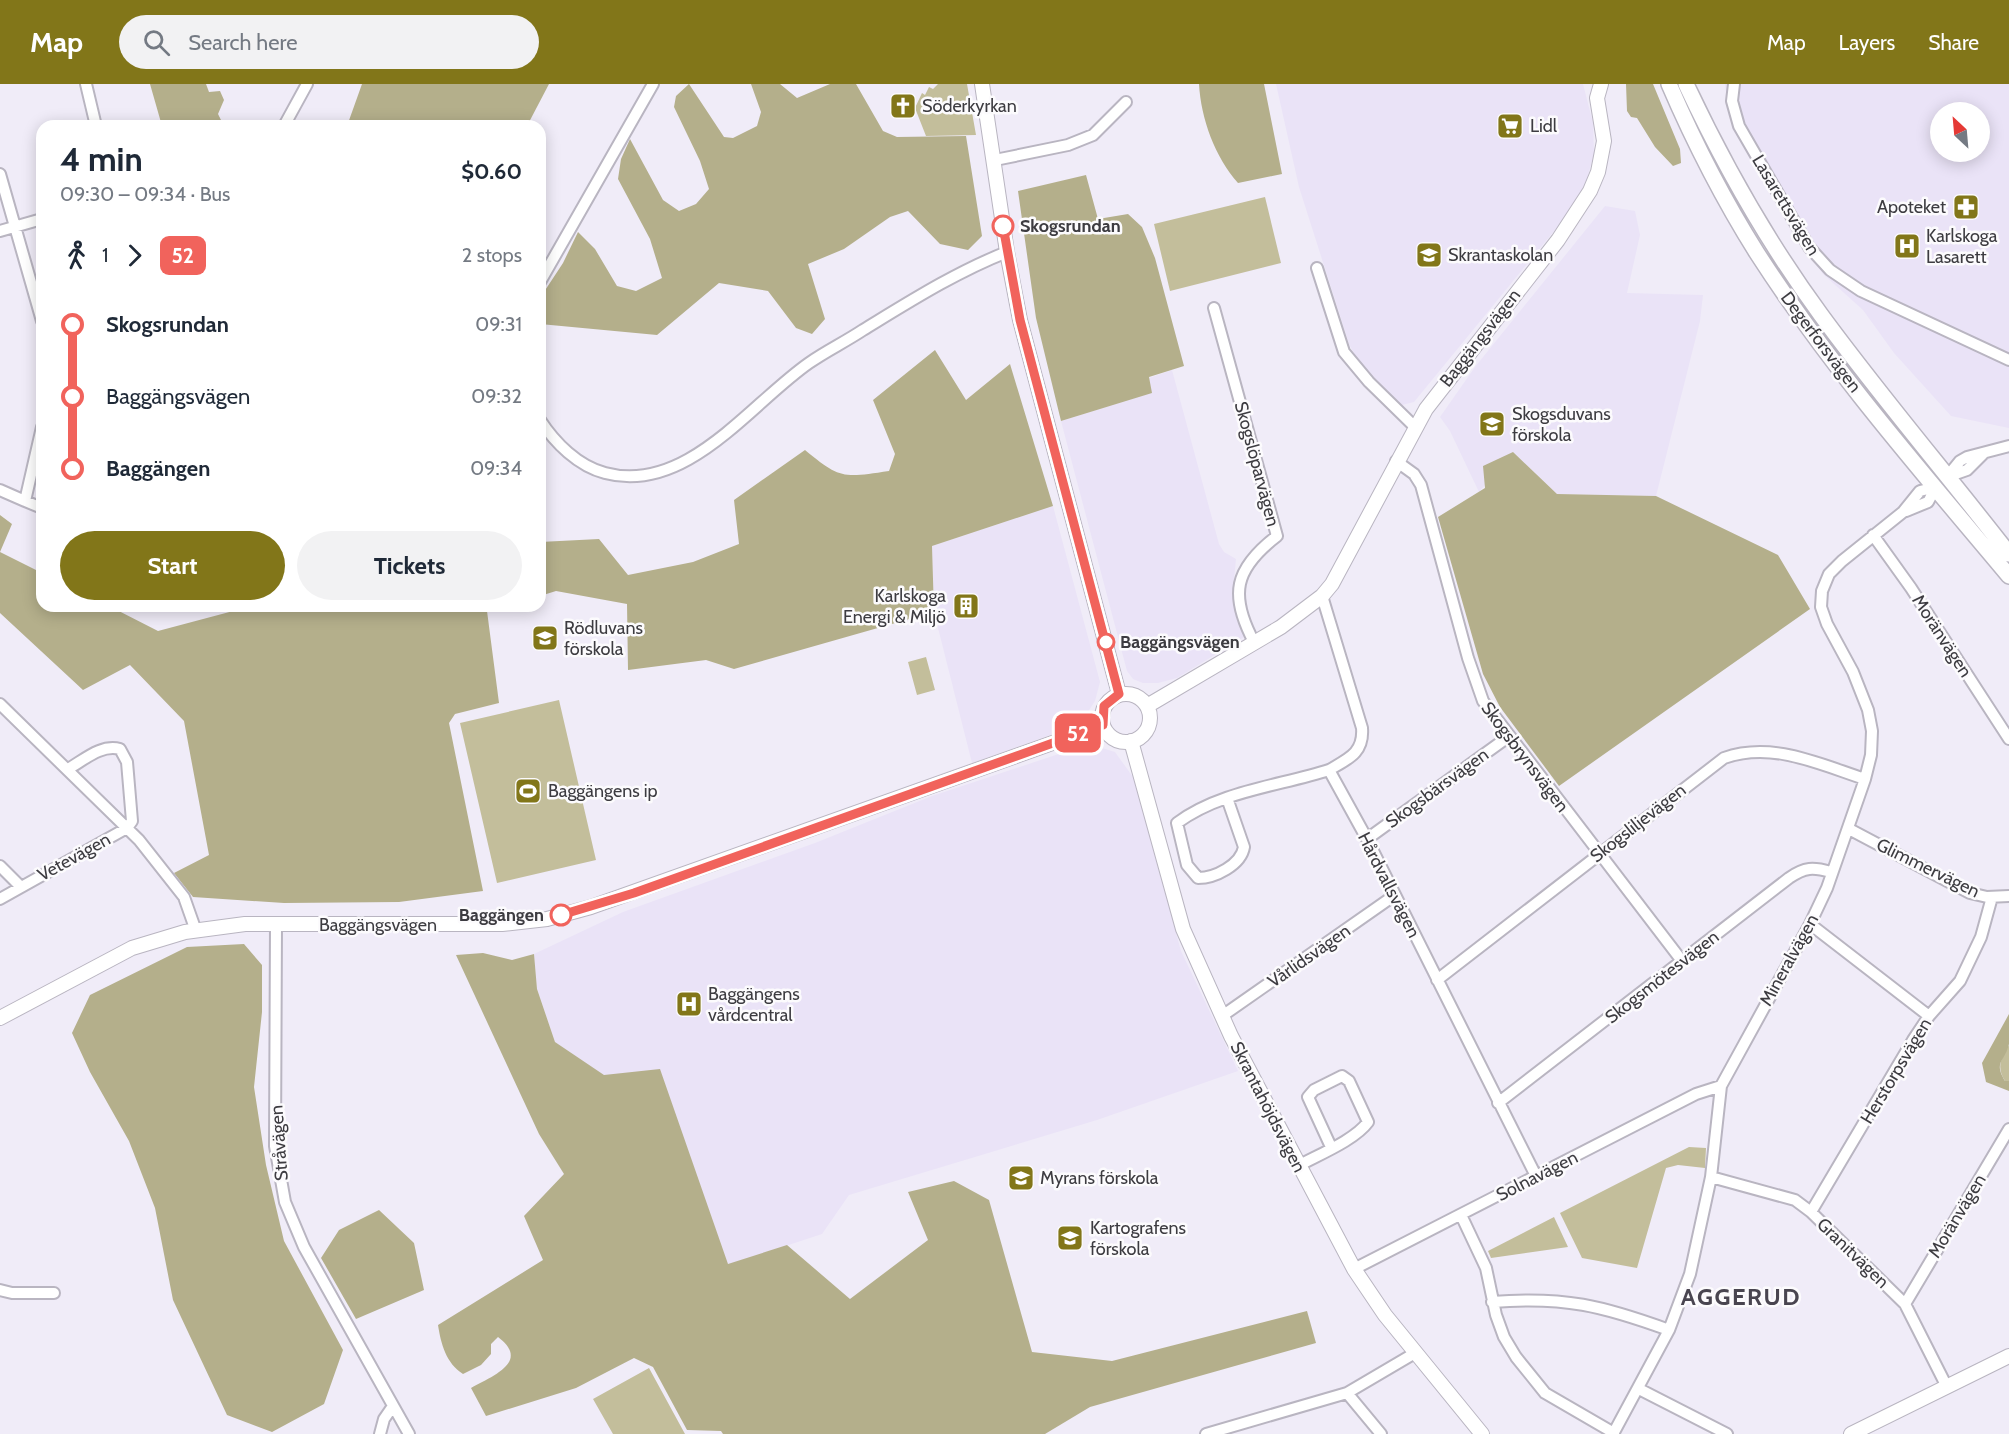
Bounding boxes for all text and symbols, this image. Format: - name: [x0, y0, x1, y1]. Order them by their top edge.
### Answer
- search box: [119, 15, 539, 69]
- text: Map: [30, 25, 83, 59]
- icon: search: [140, 26, 173, 59]
- text: Search here: [188, 29, 297, 56]
- text: Map: [1767, 30, 1806, 55]
- text: Layers: [1839, 30, 1895, 55]
- text: Share: [1928, 30, 1979, 55]
- church icon: Söderkyrkan: [888, 91, 918, 121]
- place label: Söderkyrkan: [922, 95, 1017, 117]
- north arrow: [1930, 102, 1990, 162]
- map controls: [1930, 102, 1990, 162]
- supermarket icon: Lidl: [1495, 111, 1525, 141]
- place label: Lidl: [1530, 115, 1558, 137]
- text: 4 min: [60, 139, 143, 179]
- street label: Lasarettsvägen: [1747, 151, 1825, 259]
- text: $0.60: [461, 158, 522, 185]
- text: 09:30 – 09:34 · Bus: [60, 182, 230, 206]
- pharmacy icon: Apoteket: [1951, 192, 1981, 222]
- place label: Apoteket: [1877, 196, 1946, 218]
- marker: Skogsrundan: [992, 215, 1014, 237]
- place label: Skogsrundan: [1020, 215, 1121, 237]
- place label: Karlskoga Lasarett: [1926, 225, 1998, 268]
- hospital icon: Karlskoga Lasarett: [1892, 231, 1922, 261]
- icon: walk: [60, 239, 93, 272]
- icon: forward: [118, 239, 151, 272]
- school or university icon: Skrantaskolan: [1414, 240, 1444, 270]
- text: 1: [102, 243, 109, 267]
- text: 52: [172, 243, 194, 268]
- text: 2 stops: [462, 243, 522, 267]
- place label: Skrantaskolan: [1448, 244, 1553, 266]
- street label: Baggängsvägen: [1435, 285, 1525, 391]
- street label: Degerforsvägen: [1776, 287, 1866, 397]
- text: Skogsrundan: [106, 311, 229, 338]
- text: 09:31: [475, 312, 522, 336]
- text: Baggängsvägen: [106, 383, 250, 410]
- text: 09:32: [471, 384, 522, 408]
- street label: Skogslöparvägen: [1230, 399, 1284, 529]
- place label: Skogsduvans förskola: [1512, 403, 1611, 446]
- school or university icon: Skogsduvans förskola: [1477, 409, 1507, 439]
- text: Baggängen: [106, 455, 210, 482]
- text: 09:34: [470, 456, 522, 480]
- button: Start: [60, 531, 285, 600]
- button: Tickets: [297, 531, 522, 600]
- place label: Karlskoga Energi & Miljö: [843, 585, 946, 628]
- building icon: Karlskoga Energi & Miljö: [951, 591, 981, 621]
- street label: Moränvägen: [1907, 591, 1977, 681]
- place label: Rödluvans förskola: [564, 617, 643, 660]
- school or university icon: Rödluvans förskola: [530, 623, 560, 653]
- place label: Baggängsvägen: [1120, 631, 1240, 653]
- marker: Baggängsvägen: [1097, 633, 1115, 651]
- street label: Skogsbrynsvägen: [1476, 698, 1574, 816]
- line badge: 52: [1051, 714, 1105, 752]
- text: 52: [1067, 721, 1089, 746]
- street label: Skogsbärsvägen: [1381, 743, 1493, 833]
- sports icon: Baggängens ip: [513, 776, 543, 806]
- street label: Skogsliljevägen: [1586, 779, 1690, 867]
- place label: Baggängens ip: [548, 780, 658, 802]
- street label: Vetevägen: [34, 828, 114, 886]
- street label: Hårdvallsvägen: [1353, 829, 1425, 941]
- street label: Glimmervägen: [1873, 834, 1983, 902]
- place label: Baggängen: [459, 904, 544, 926]
- marker: Baggängen: [550, 904, 572, 926]
- street label: Mineralvägen: [1755, 910, 1823, 1010]
- street label: Baggängsvägen: [319, 914, 437, 936]
- street label: Vårlidsvägen: [1263, 920, 1355, 992]
- street label: Skogsmötesvägen: [1601, 926, 1723, 1028]
- place label: Baggängens vårdcentral: [708, 983, 800, 1026]
- hospital icon: Baggängens vårdcentral: [674, 989, 704, 1019]
- street label: Herstorpsvägen: [1856, 1014, 1936, 1128]
- street label: Skrantahöjdsvägen: [1226, 1038, 1310, 1176]
- street label: Stråvägen: [265, 1104, 293, 1182]
- street label: Solnavägen: [1493, 1146, 1581, 1206]
- school or university icon: Myrans förskola: [1006, 1163, 1036, 1193]
- place label: Myrans förskola: [1040, 1167, 1159, 1189]
- street label: Moränvägen: [1923, 1170, 1991, 1262]
- street label: Granitvägen: [1812, 1213, 1894, 1293]
- place label: Kartografens förskola: [1090, 1217, 1186, 1260]
- school or university icon: Kartografens förskola: [1055, 1223, 1085, 1253]
- district label: AGGERUD: [1681, 1282, 1801, 1311]

